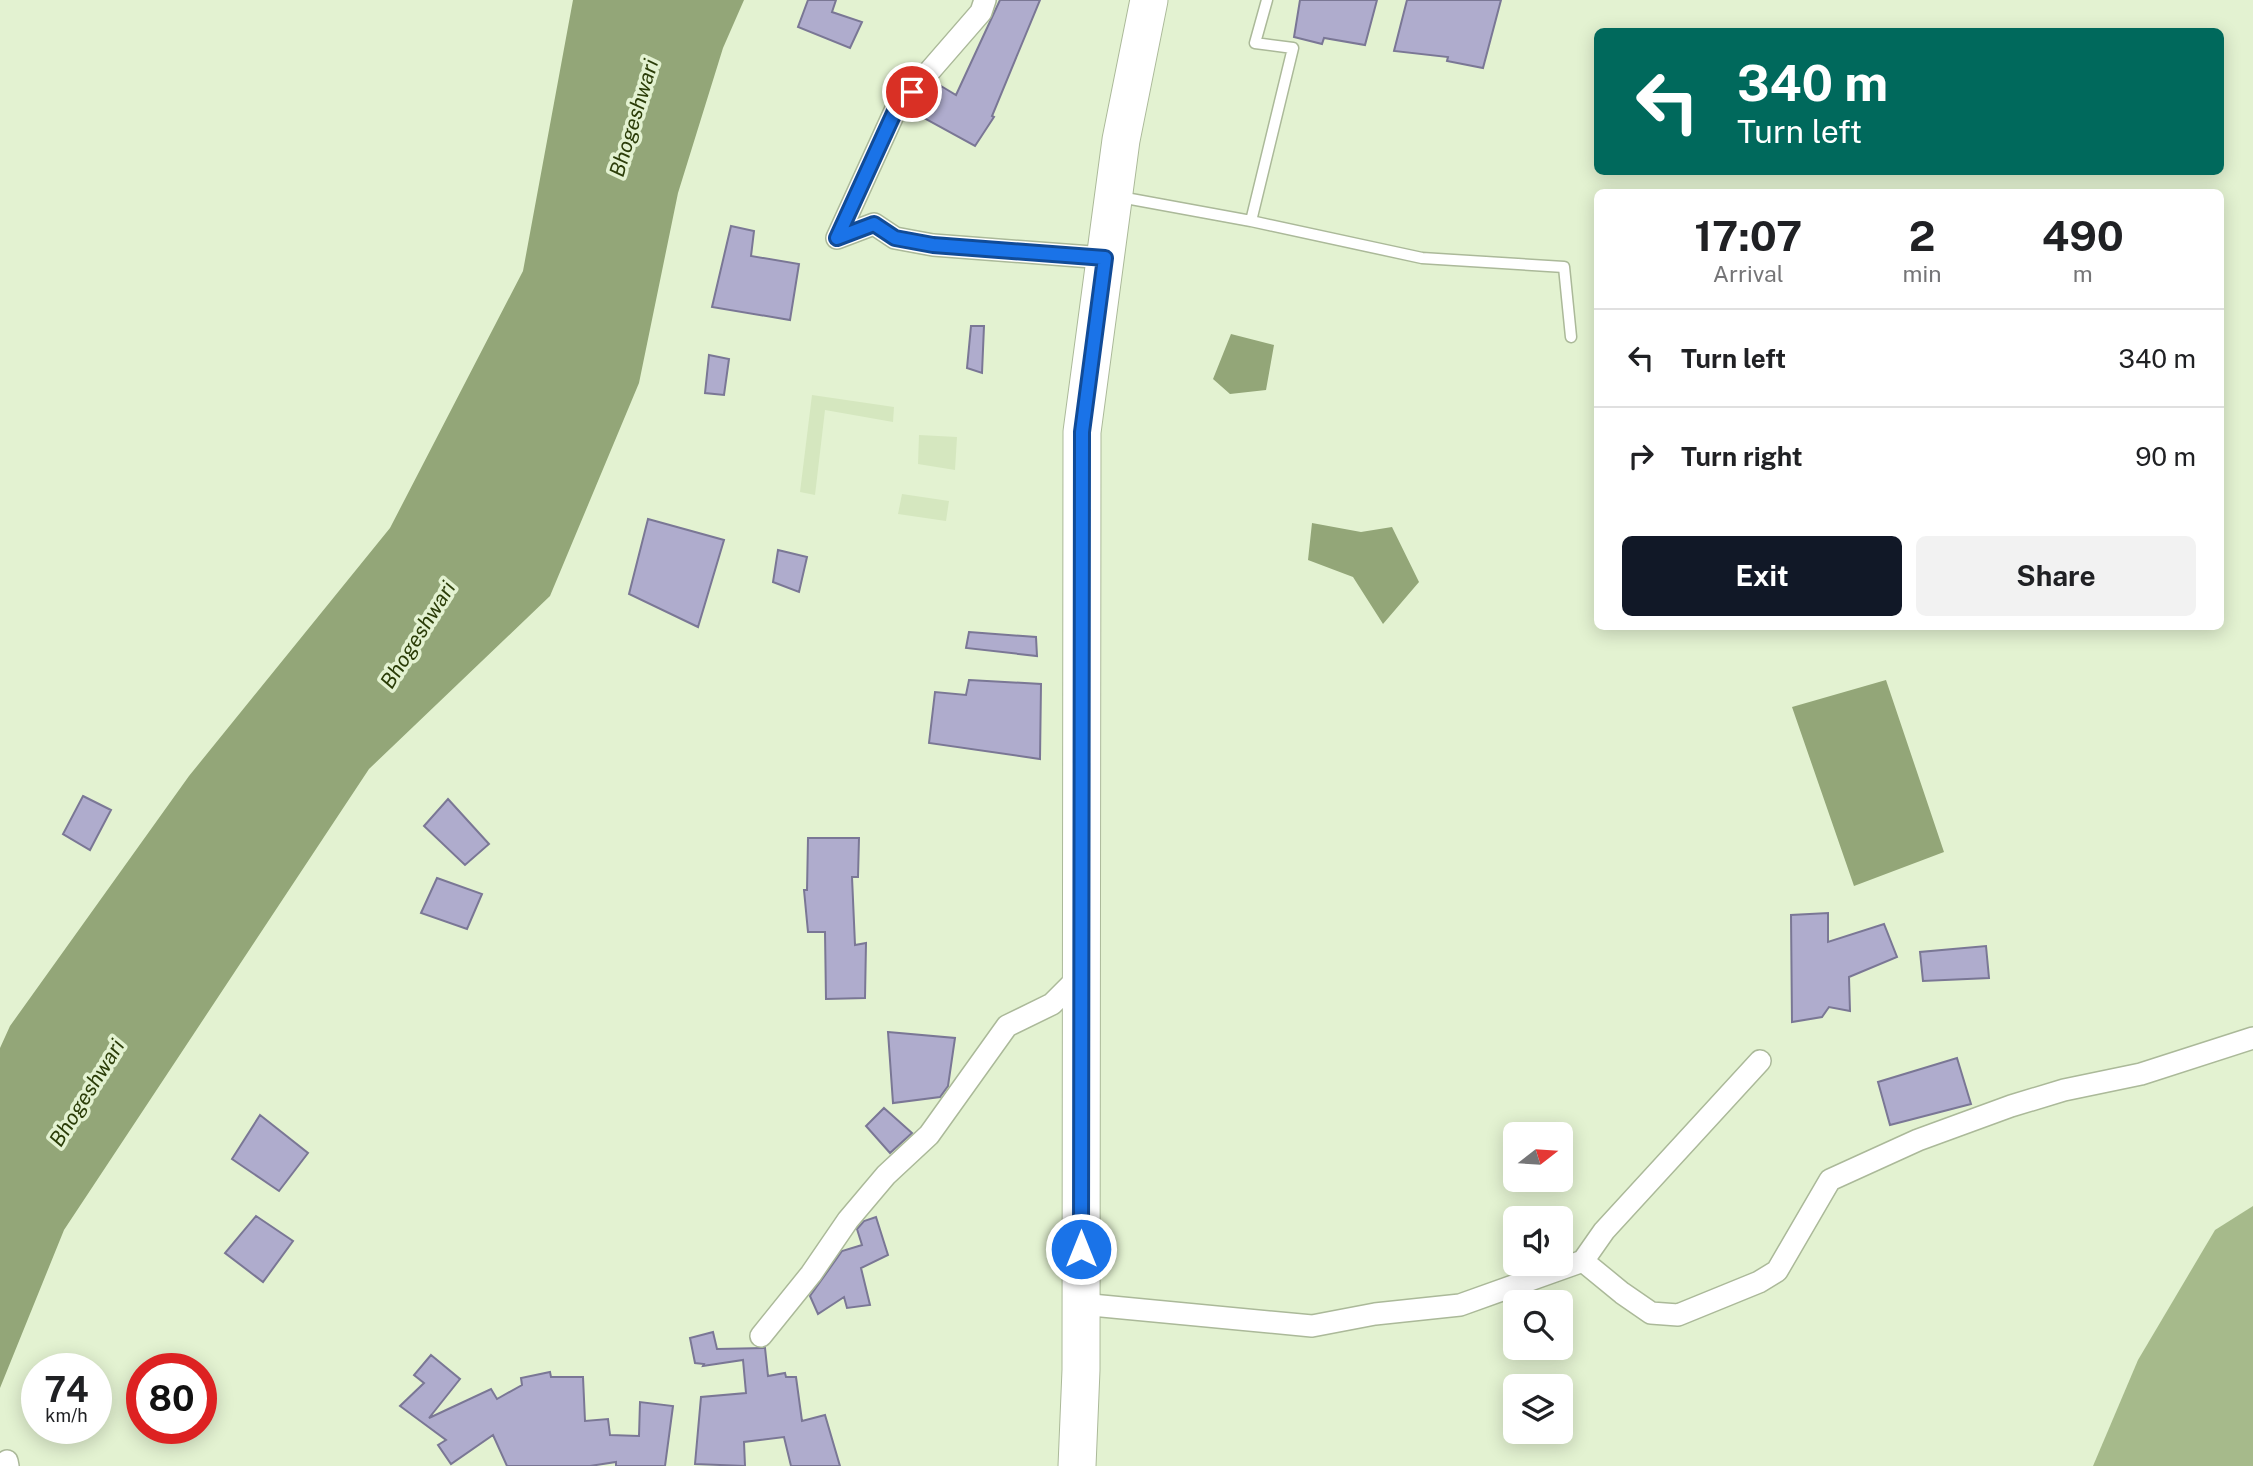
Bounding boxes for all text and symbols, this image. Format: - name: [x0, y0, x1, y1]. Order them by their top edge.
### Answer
- text: 340 m: [1737, 54, 1888, 112]
- water label: Bhogeshwari: [604, 56, 663, 180]
- icon: left: [1622, 56, 1713, 147]
- pin: [882, 62, 942, 122]
- icon: arrive: [893, 73, 931, 111]
- text: Turn left: [1737, 113, 1862, 150]
- text: 17:07: [1694, 211, 1802, 260]
- text: 2: [1909, 211, 1935, 260]
- text: 490: [2042, 211, 2124, 260]
- text: Arrival: [1713, 260, 1784, 287]
- text: min: [1903, 260, 1942, 287]
- text: m: [2073, 260, 2093, 287]
- icon: left: [1622, 339, 1660, 377]
- text: Turn left: [1681, 343, 1786, 374]
- text: 340 m: [2119, 343, 2196, 374]
- icon: right: [1622, 437, 1660, 475]
- text: Turn right: [1681, 441, 1803, 472]
- text: 90 m: [2135, 441, 2196, 472]
- button: Exit: [1622, 536, 1902, 616]
- button: Share: [1916, 536, 2196, 616]
- water label: Bhogeshwari: [375, 577, 460, 693]
- water label: Bhogeshwari: [44, 1035, 129, 1151]
- north arrow: [1503, 1122, 1573, 1192]
- map controls: [1503, 1122, 1573, 1444]
- button: sound: [1503, 1206, 1573, 1276]
- position arrow: [1044, 1212, 1118, 1286]
- button: search: [1503, 1290, 1573, 1360]
- speed limit sign: 80: [126, 1353, 217, 1444]
- text: 74: [44, 1369, 89, 1410]
- button: layers: [1503, 1374, 1573, 1444]
- text: km/h: [45, 1405, 88, 1426]

